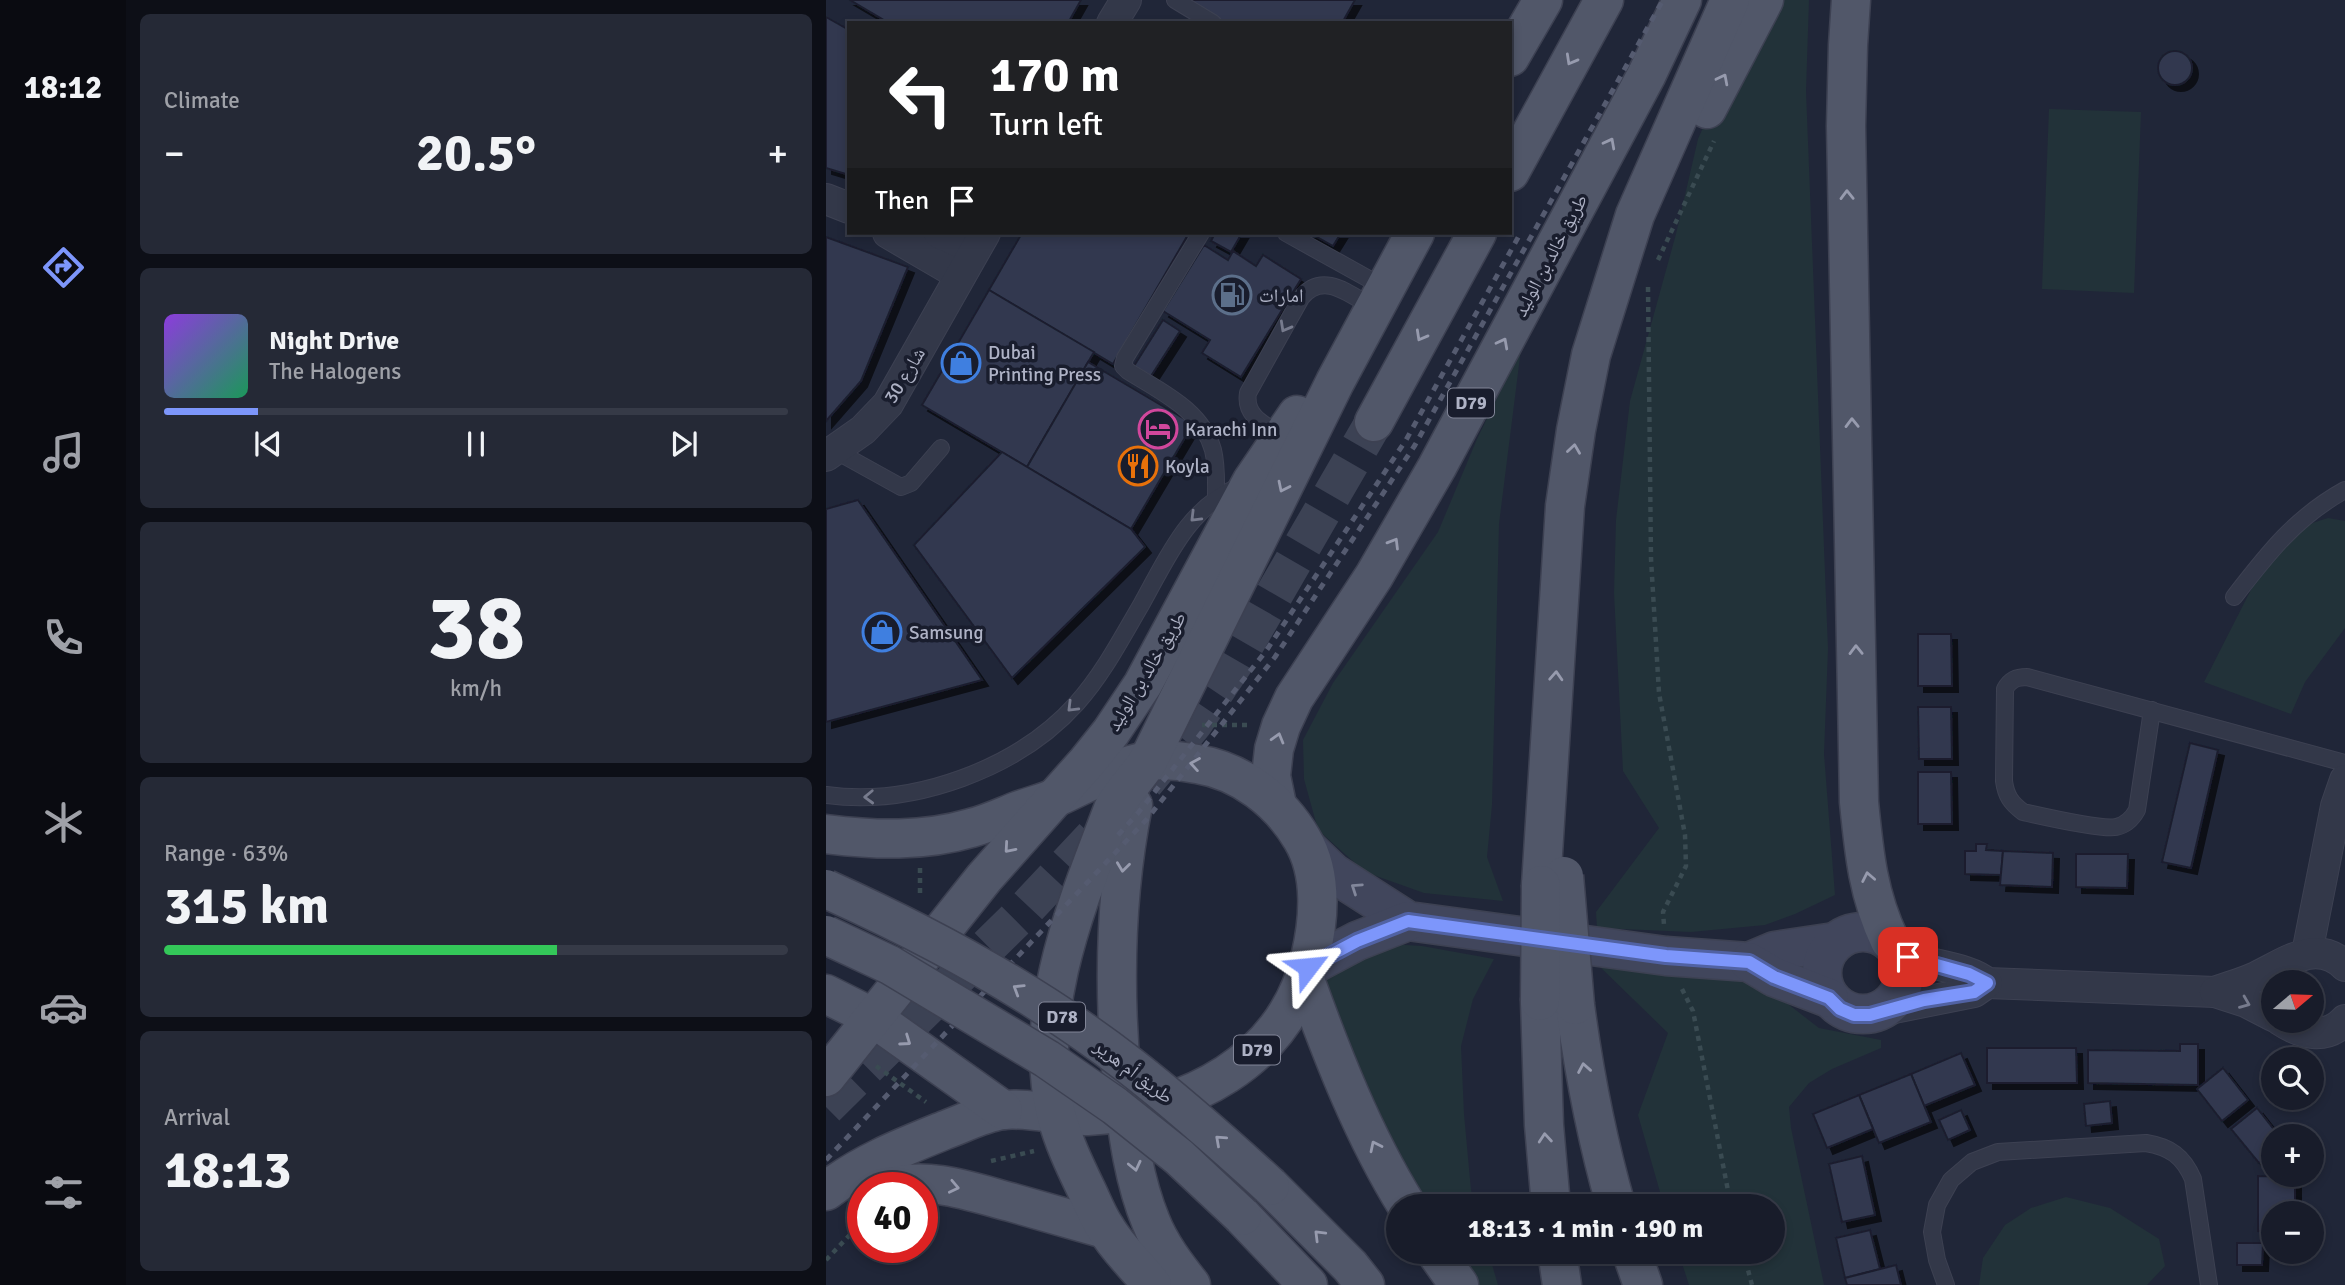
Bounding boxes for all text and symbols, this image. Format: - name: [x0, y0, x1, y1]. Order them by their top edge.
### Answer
- text: 170 m: [990, 45, 1120, 105]
- icon: left: [875, 49, 966, 140]
- one-way arrow: [1566, 53, 1579, 65]
- text: 18:12: [24, 68, 102, 107]
- one-way arrow: [1715, 73, 1729, 86]
- text: Climate: [164, 86, 240, 115]
- text: Turn left: [990, 105, 1103, 144]
- text: 20.5°: [416, 121, 536, 185]
- text: −: [164, 130, 185, 177]
- text: +: [767, 130, 788, 177]
- one-way arrow: [1602, 137, 1615, 150]
- icon: arrive: [943, 182, 981, 220]
- text: Then: [875, 185, 929, 217]
- street label: طريق خالد بن الوليد: [1509, 190, 1593, 321]
- one-way arrow: [1840, 190, 1855, 201]
- icon: directions: [39, 243, 88, 292]
- fuel station icon: امارات: [1211, 274, 1253, 316]
- place label: امارات: [1259, 284, 1304, 308]
- one-way arrow: [1280, 320, 1293, 332]
- text: Night Drive: [269, 325, 399, 357]
- one-way arrow: [1416, 328, 1429, 341]
- one-way arrow: [1495, 338, 1508, 351]
- place label: Dubai Printing Press: [988, 341, 1101, 387]
- shop icon: Dubai Printing Press: [940, 342, 982, 384]
- street label: شارع 30: [879, 343, 931, 408]
- text: The Halogens: [269, 357, 401, 386]
- road number: D79: [1448, 388, 1494, 418]
- hotel icon: Karachi Inn: [1137, 408, 1179, 450]
- one-way arrow: [1844, 417, 1860, 428]
- place label: Karachi Inn: [1185, 418, 1277, 442]
- icon: previous: [249, 425, 287, 463]
- icon: pause: [457, 425, 495, 463]
- icon: next: [665, 425, 703, 463]
- icon: music: [39, 428, 88, 477]
- one-way arrow: [1566, 443, 1581, 455]
- restaurant icon: Koyla: [1117, 445, 1159, 487]
- place label: Koyla: [1165, 455, 1210, 479]
- one-way arrow: [1278, 480, 1292, 492]
- one-way arrow: [1191, 509, 1204, 522]
- one-way arrow: [1385, 537, 1398, 550]
- text: 38: [427, 572, 525, 685]
- street label: طريق خالد بن الوليد: [1102, 607, 1192, 736]
- shop icon: Samsung: [861, 611, 903, 653]
- icon: phone: [39, 613, 88, 662]
- place label: Samsung: [909, 621, 983, 645]
- one-way arrow: [1848, 645, 1864, 655]
- one-way arrow: [1548, 670, 1563, 681]
- text: km/h: [450, 674, 502, 703]
- one-way arrow: [1067, 699, 1080, 712]
- one-way arrow: [1269, 732, 1284, 744]
- one-way arrow: [1189, 757, 1201, 772]
- one-way arrow: [863, 790, 874, 805]
- icon: climate: [39, 798, 88, 847]
- text: Range · 63%: [164, 839, 288, 868]
- one-way arrow: [1005, 840, 1017, 853]
- one-way arrow: [1115, 861, 1130, 872]
- one-way arrow: [1861, 871, 1876, 883]
- text: 315 km: [164, 874, 329, 938]
- one-way arrow: [1351, 884, 1364, 896]
- pin: [1878, 927, 1938, 987]
- position arrow: [1271, 930, 1345, 1004]
- icon: arrive: [1889, 938, 1927, 976]
- north arrow: [2261, 970, 2324, 1032]
- map controls: [2261, 970, 2324, 1264]
- icon: car: [39, 983, 88, 1032]
- one-way arrow: [1012, 985, 1025, 998]
- one-way arrow: [2239, 994, 2251, 1008]
- road number: D78: [1039, 1002, 1085, 1032]
- one-way arrow: [898, 1033, 911, 1045]
- street label: طريق أم هرير: [1088, 1034, 1178, 1110]
- road number: D79: [1234, 1036, 1280, 1064]
- button: search: [2261, 1047, 2324, 1110]
- one-way arrow: [1577, 1062, 1592, 1074]
- text: Arrival: [164, 1103, 230, 1132]
- button: +: [2261, 1124, 2324, 1187]
- one-way arrow: [1538, 1132, 1553, 1143]
- one-way arrow: [1215, 1136, 1228, 1148]
- text: 18:13: [164, 1138, 292, 1202]
- one-way arrow: [1369, 1141, 1383, 1153]
- one-way arrow: [1127, 1160, 1141, 1172]
- icon: filters: [39, 1168, 88, 1217]
- speed limit sign: 40: [847, 1172, 938, 1263]
- one-way arrow: [948, 1179, 960, 1194]
- button: −: [2261, 1201, 2324, 1264]
- text: 18:13 · 1 min · 190 m: [1468, 1213, 1703, 1245]
- one-way arrow: [1314, 1230, 1327, 1243]

